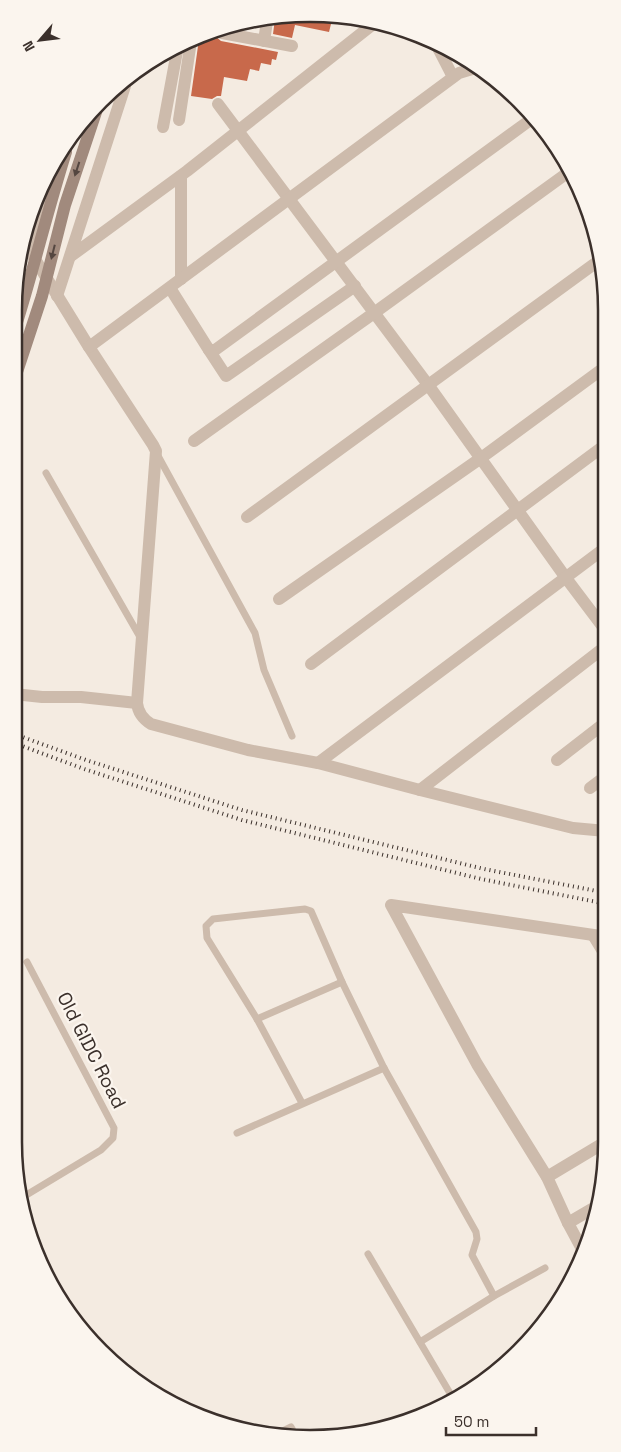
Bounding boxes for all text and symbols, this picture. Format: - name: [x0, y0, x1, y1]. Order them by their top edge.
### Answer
- north arrow: [15, 15, 65, 65]
- text: N: [18, 38, 39, 54]
- one-way arrow: [73, 162, 81, 177]
- one-way arrow: [48, 245, 56, 260]
- street label: Old GIDC Road: [51, 988, 132, 1113]
- scale bar: [446, 1404, 536, 1436]
- text: 50 m: [454, 1412, 489, 1431]

